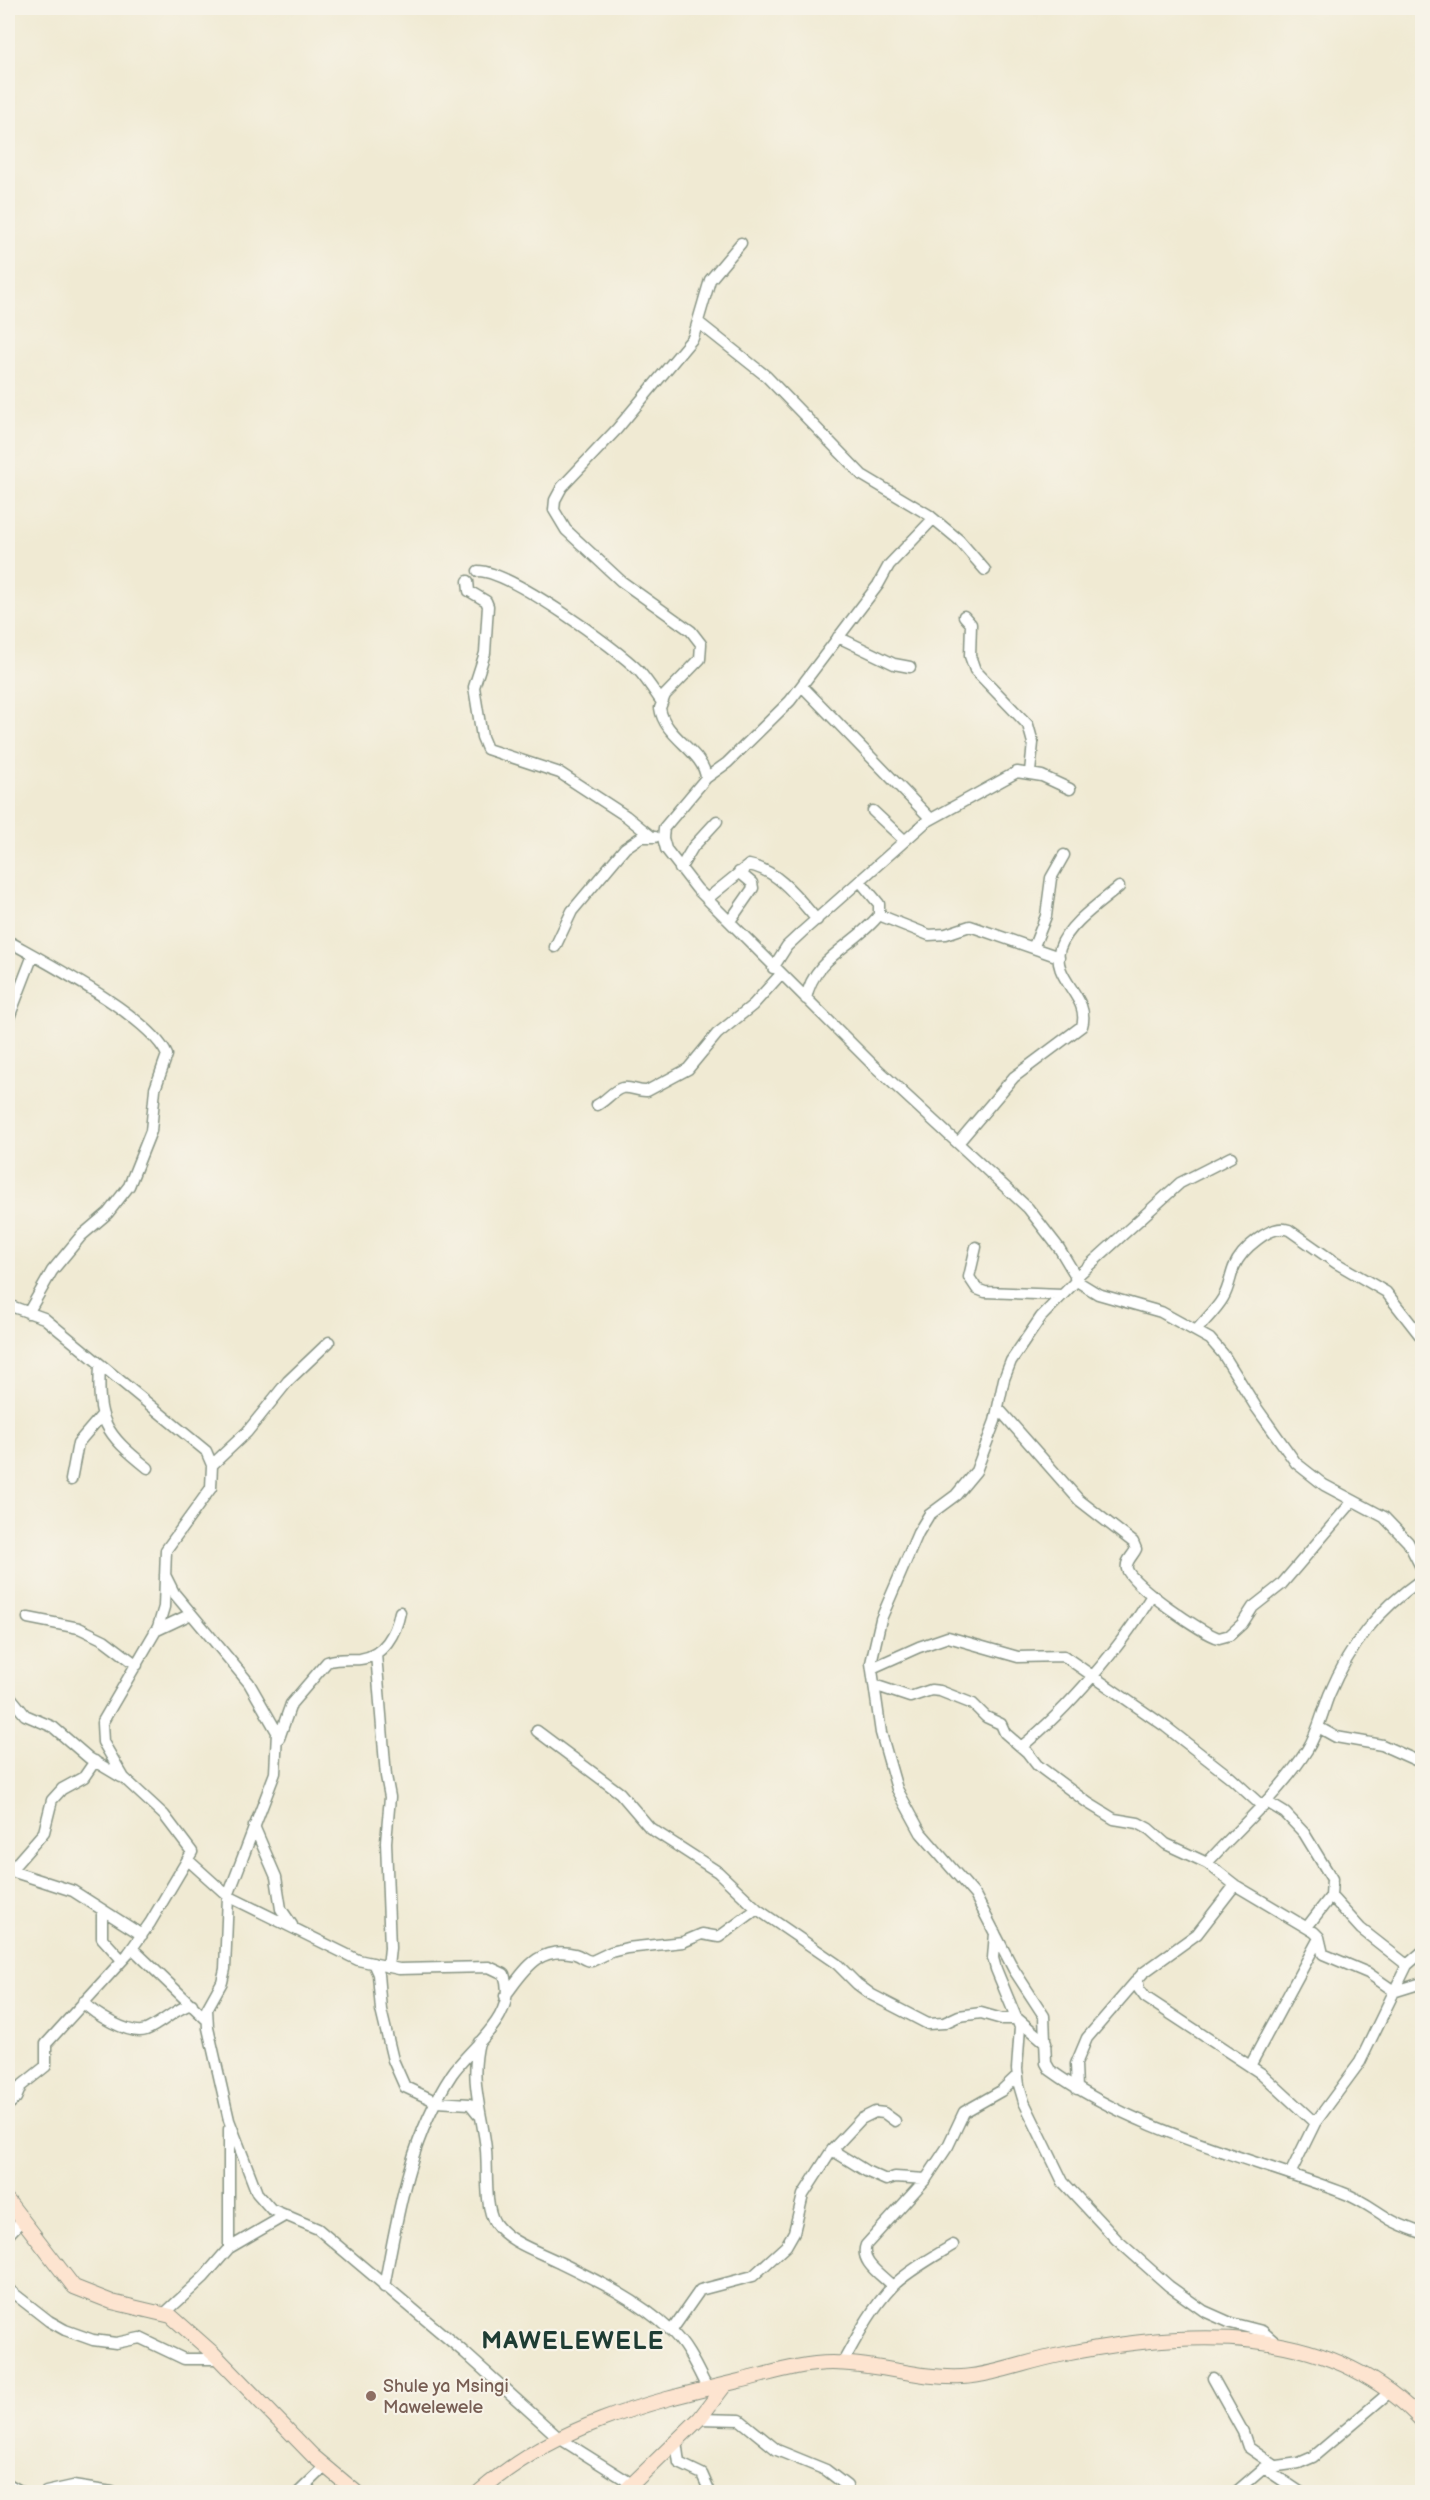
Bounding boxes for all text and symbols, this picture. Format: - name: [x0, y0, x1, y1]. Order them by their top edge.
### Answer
- district label: MAWELEWELE: [481, 2327, 665, 2356]
- place label: Shule ya Msingi Mawelewele: [383, 2376, 509, 2418]
- marker: Shule ya Msingi Mawelewele: [364, 2389, 378, 2403]

